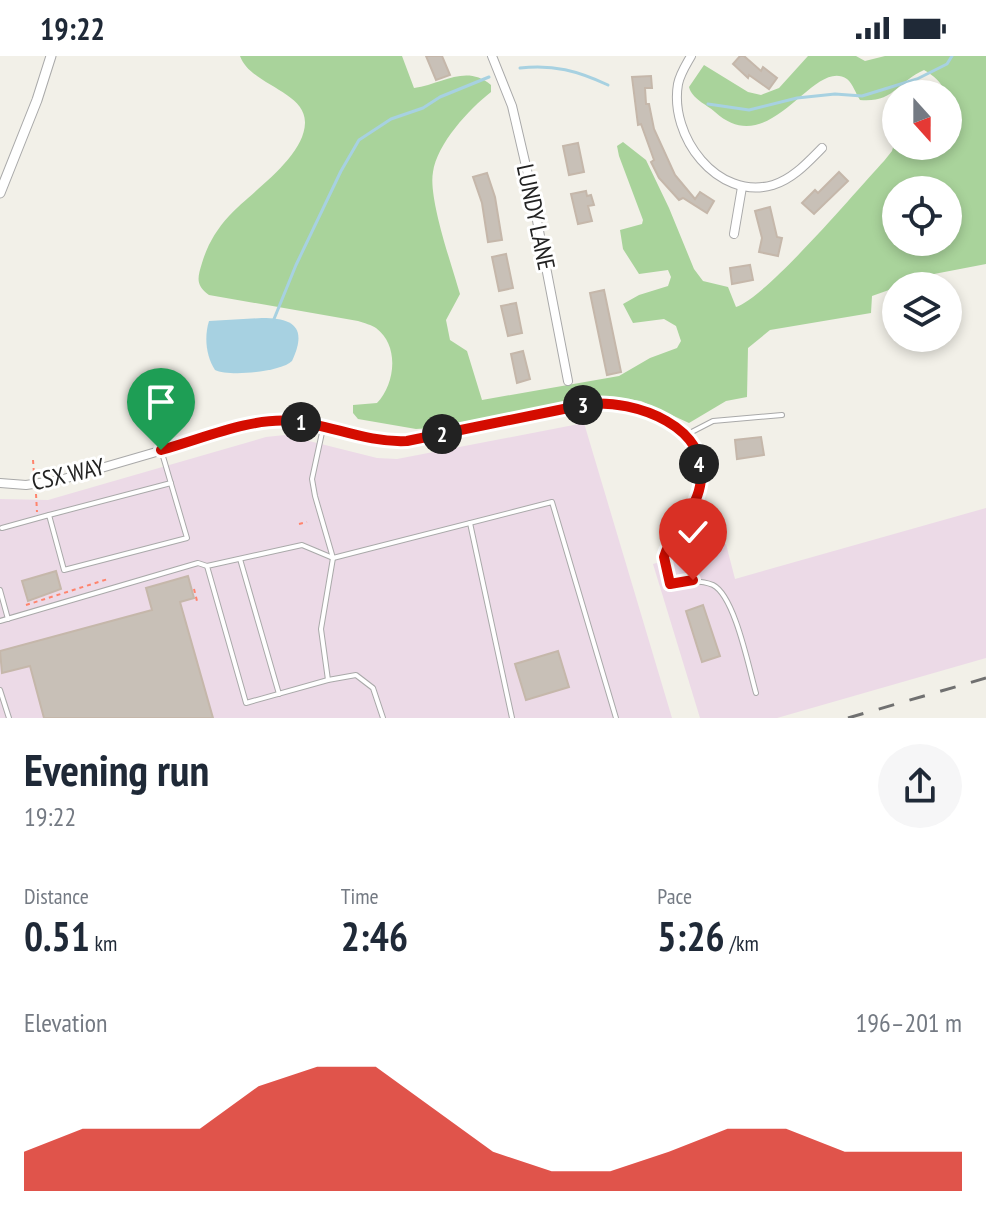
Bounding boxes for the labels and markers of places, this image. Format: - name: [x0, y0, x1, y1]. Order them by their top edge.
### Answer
- pin: [127, 368, 195, 450]
- pin: 3: [563, 385, 603, 425]
- pin: 1: [281, 402, 321, 442]
- pin: 2: [422, 414, 462, 454]
- pin: 4: [679, 444, 719, 484]
- pin: [659, 498, 727, 580]

